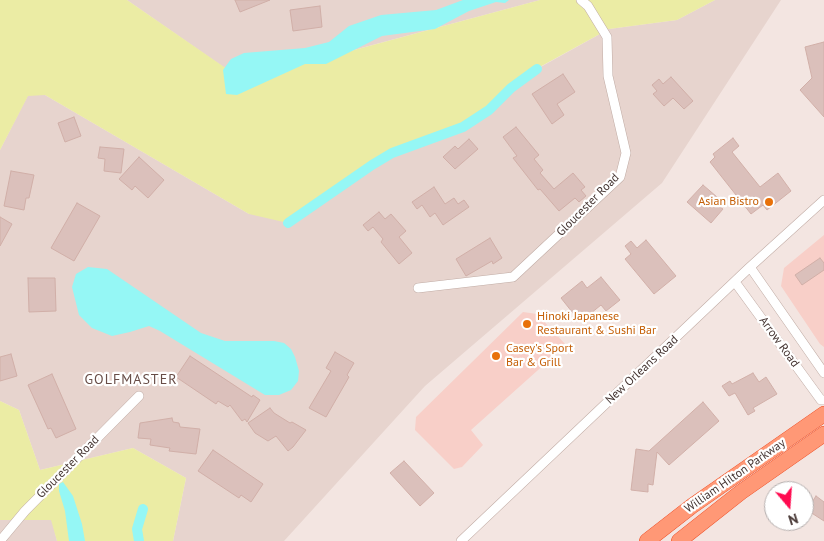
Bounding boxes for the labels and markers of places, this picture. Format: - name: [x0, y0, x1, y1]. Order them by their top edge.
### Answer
- place label: Asian Bistro: [698, 195, 759, 209]
- marker: Asian Bistro: [763, 196, 775, 208]
- place label: Hinoki Japanese Restaurant & Sushi Bar: [537, 310, 656, 338]
- marker: Hinoki Japanese Restaurant & Sushi Bar: [521, 318, 533, 330]
- place label: Casey's Sport Bar & Grill: [506, 342, 573, 370]
- marker: Casey's Sport Bar & Grill: [490, 350, 502, 362]

